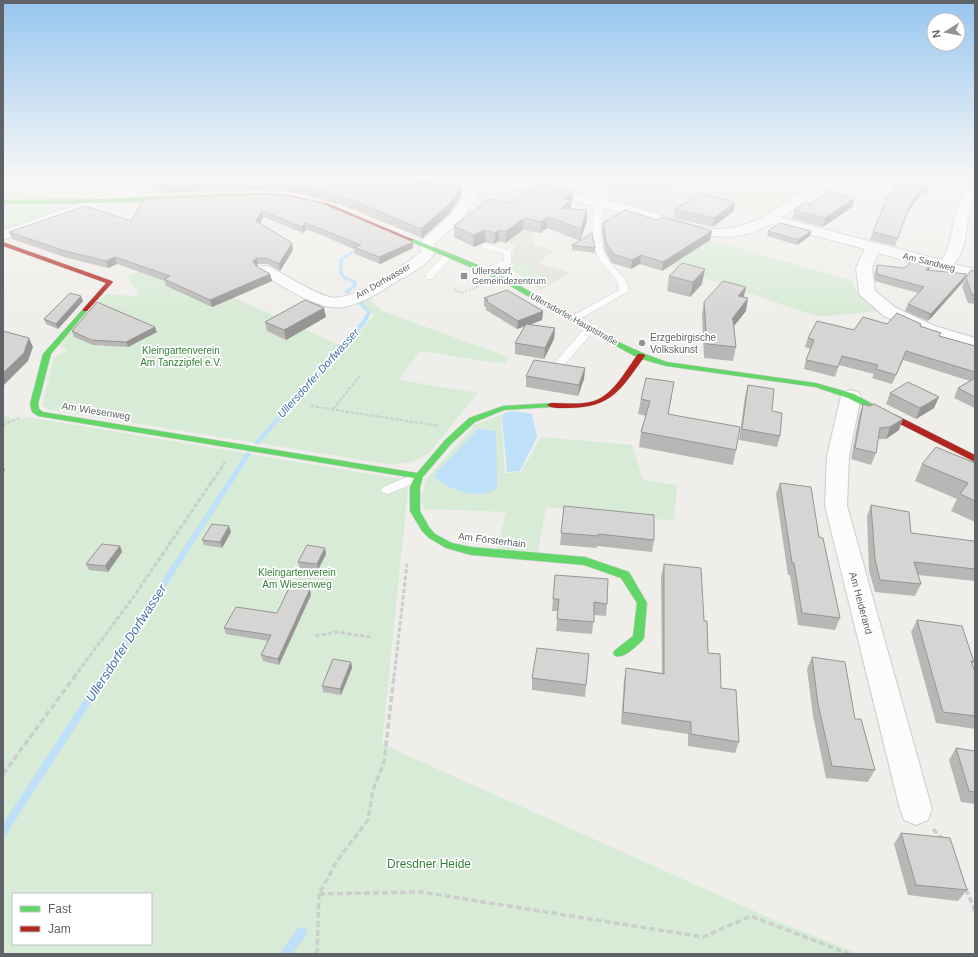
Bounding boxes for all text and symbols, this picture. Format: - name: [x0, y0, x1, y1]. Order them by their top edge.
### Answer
- north arrow: [926, 12, 966, 52]
- text: N: [930, 29, 943, 39]
- street label: Am Sandweg: [902, 251, 956, 273]
- street label: Am Dorfwasser: [354, 261, 412, 301]
- place label: Ullersdorf, Gemeindezentrum: [472, 266, 546, 286]
- marker: Ullersdorf, Gemeindezentrum: [459, 271, 469, 281]
- street label: Ullersdorfer Hauptstraße: [528, 291, 620, 347]
- water label: Ullersdorfer Dorfwasser: [275, 325, 362, 420]
- place label: Erzgebirgische Volkskunst: [650, 332, 717, 355]
- marker: Erzgebirgische Volkskunst: [637, 338, 647, 348]
- park label: Kleingartenverein Am Tanzzipfel e.V.: [140, 345, 222, 368]
- street label: Am Wiesenweg: [61, 400, 131, 422]
- street label: Am Försterhain: [457, 530, 527, 550]
- park label: Kleingartenverein Am Wiesenweg: [258, 567, 336, 590]
- street label: Am Heiderand: [847, 571, 875, 635]
- water label: Ullersdorfer Dorfwasser: [83, 581, 170, 704]
- park label: Dresdner Heide: [387, 857, 471, 871]
- legend: [12, 893, 152, 945]
- text: Fast: [48, 902, 72, 916]
- text: Jam: [48, 922, 71, 936]

